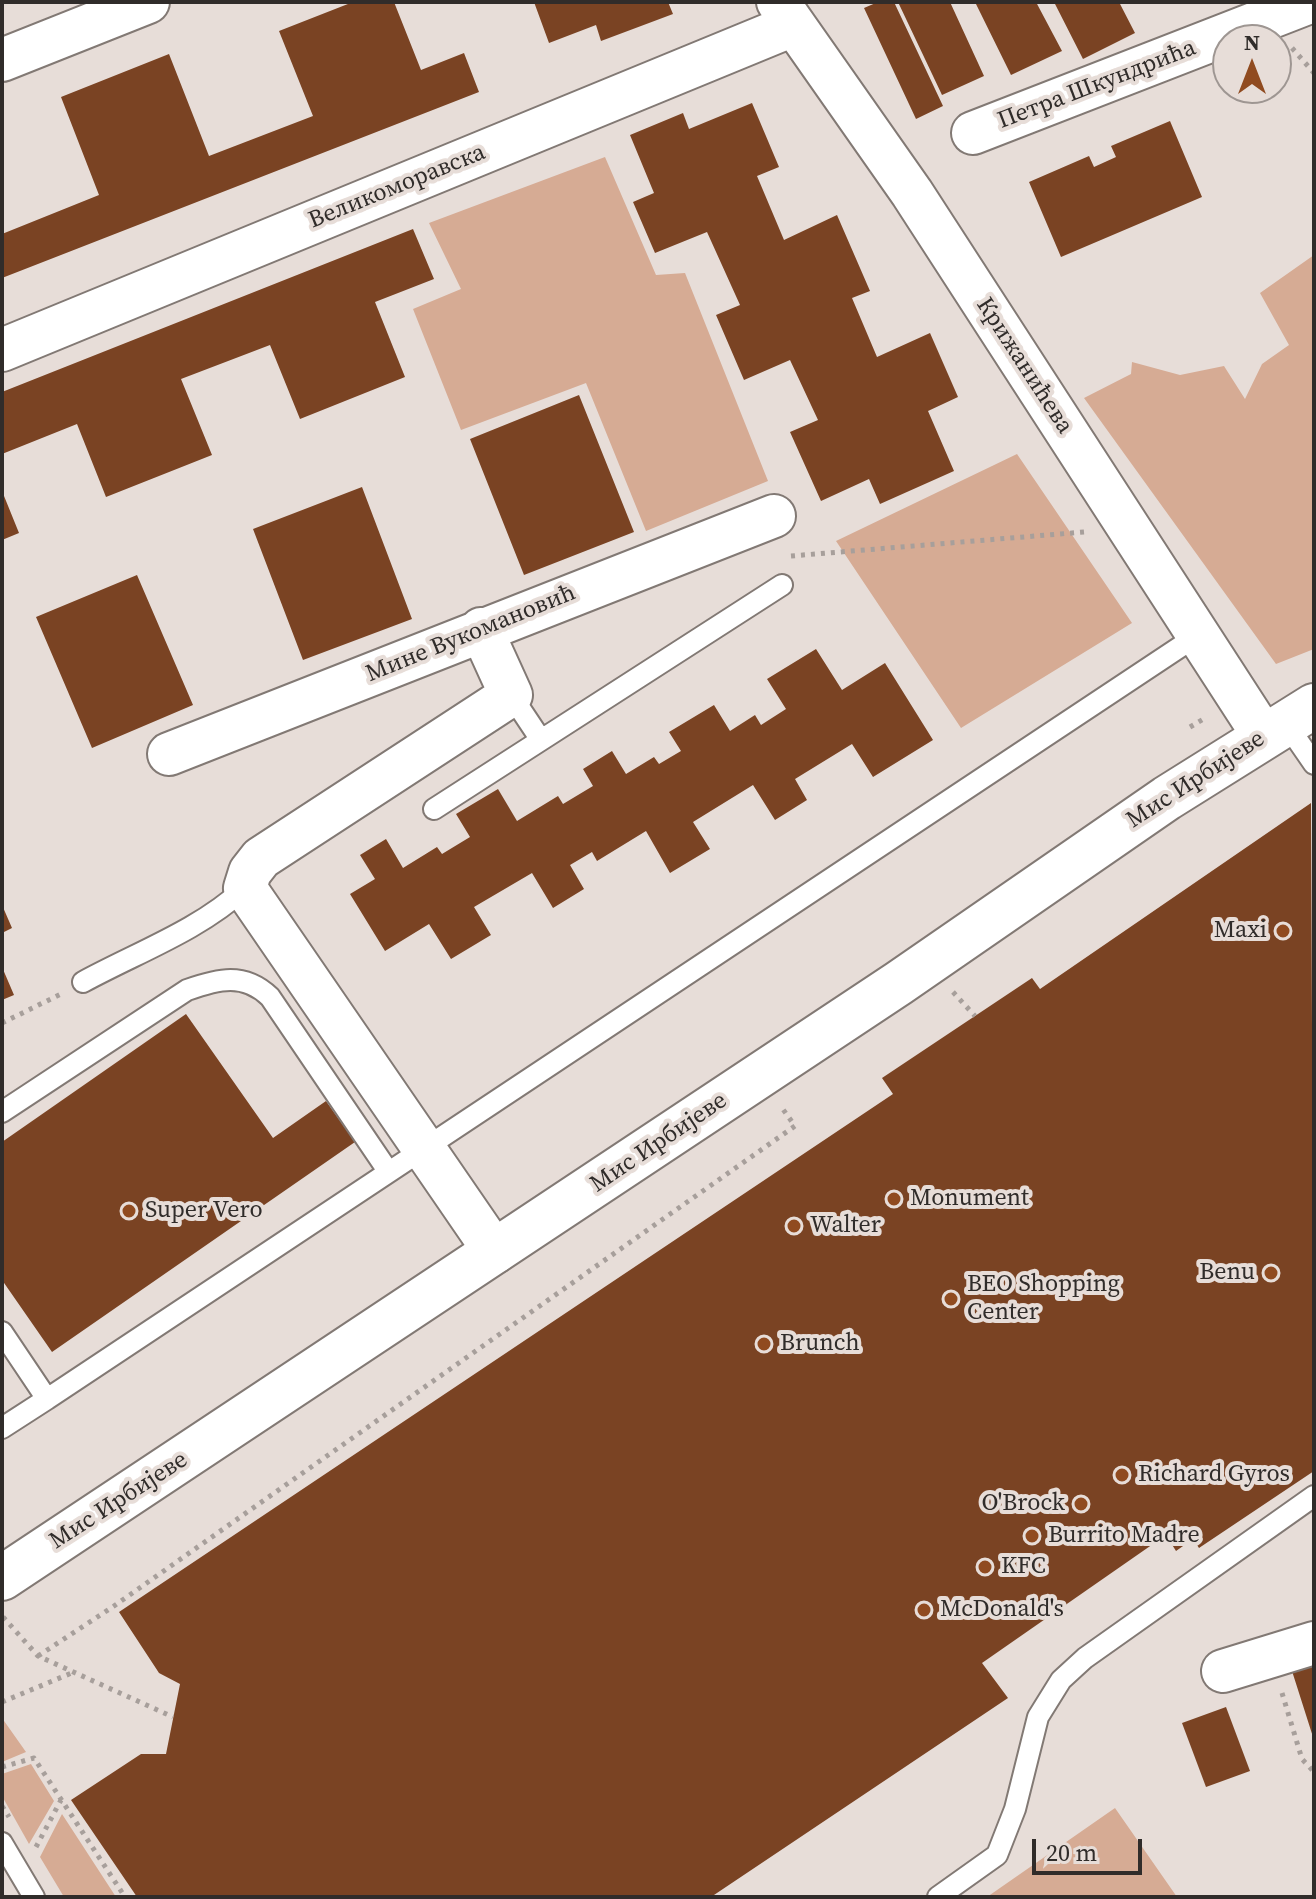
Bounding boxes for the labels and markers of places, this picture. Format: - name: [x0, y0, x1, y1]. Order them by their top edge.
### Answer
- place label: Maxi: [1214, 917, 1267, 945]
- marker: Maxi: [1274, 922, 1292, 940]
- place label: Monument: [910, 1185, 1029, 1213]
- marker: Monument: [885, 1190, 903, 1208]
- place label: Super Vero: [145, 1197, 263, 1225]
- marker: Super Vero: [120, 1202, 138, 1220]
- place label: Walter: [810, 1212, 881, 1240]
- marker: Walter: [785, 1217, 803, 1235]
- place label: Benu: [1199, 1259, 1255, 1287]
- marker: Benu: [1262, 1264, 1280, 1282]
- place label: BEO Shopping Center: [967, 1271, 1120, 1327]
- marker: BEO Shopping Center: [942, 1290, 960, 1308]
- place label: Brunch: [780, 1330, 860, 1358]
- marker: Brunch: [755, 1335, 773, 1353]
- place label: Richard Gyros: [1138, 1461, 1290, 1489]
- marker: Richard Gyros: [1113, 1466, 1131, 1484]
- place label: O'Brock: [982, 1490, 1065, 1518]
- marker: O'Brock: [1072, 1495, 1090, 1513]
- place label: Burrito Madre: [1048, 1522, 1200, 1550]
- marker: Burrito Madre: [1023, 1527, 1041, 1545]
- place label: KFC: [1001, 1553, 1046, 1581]
- marker: KFC: [976, 1558, 994, 1576]
- place label: McDonald's: [940, 1596, 1064, 1624]
- marker: McDonald's: [915, 1601, 933, 1619]

